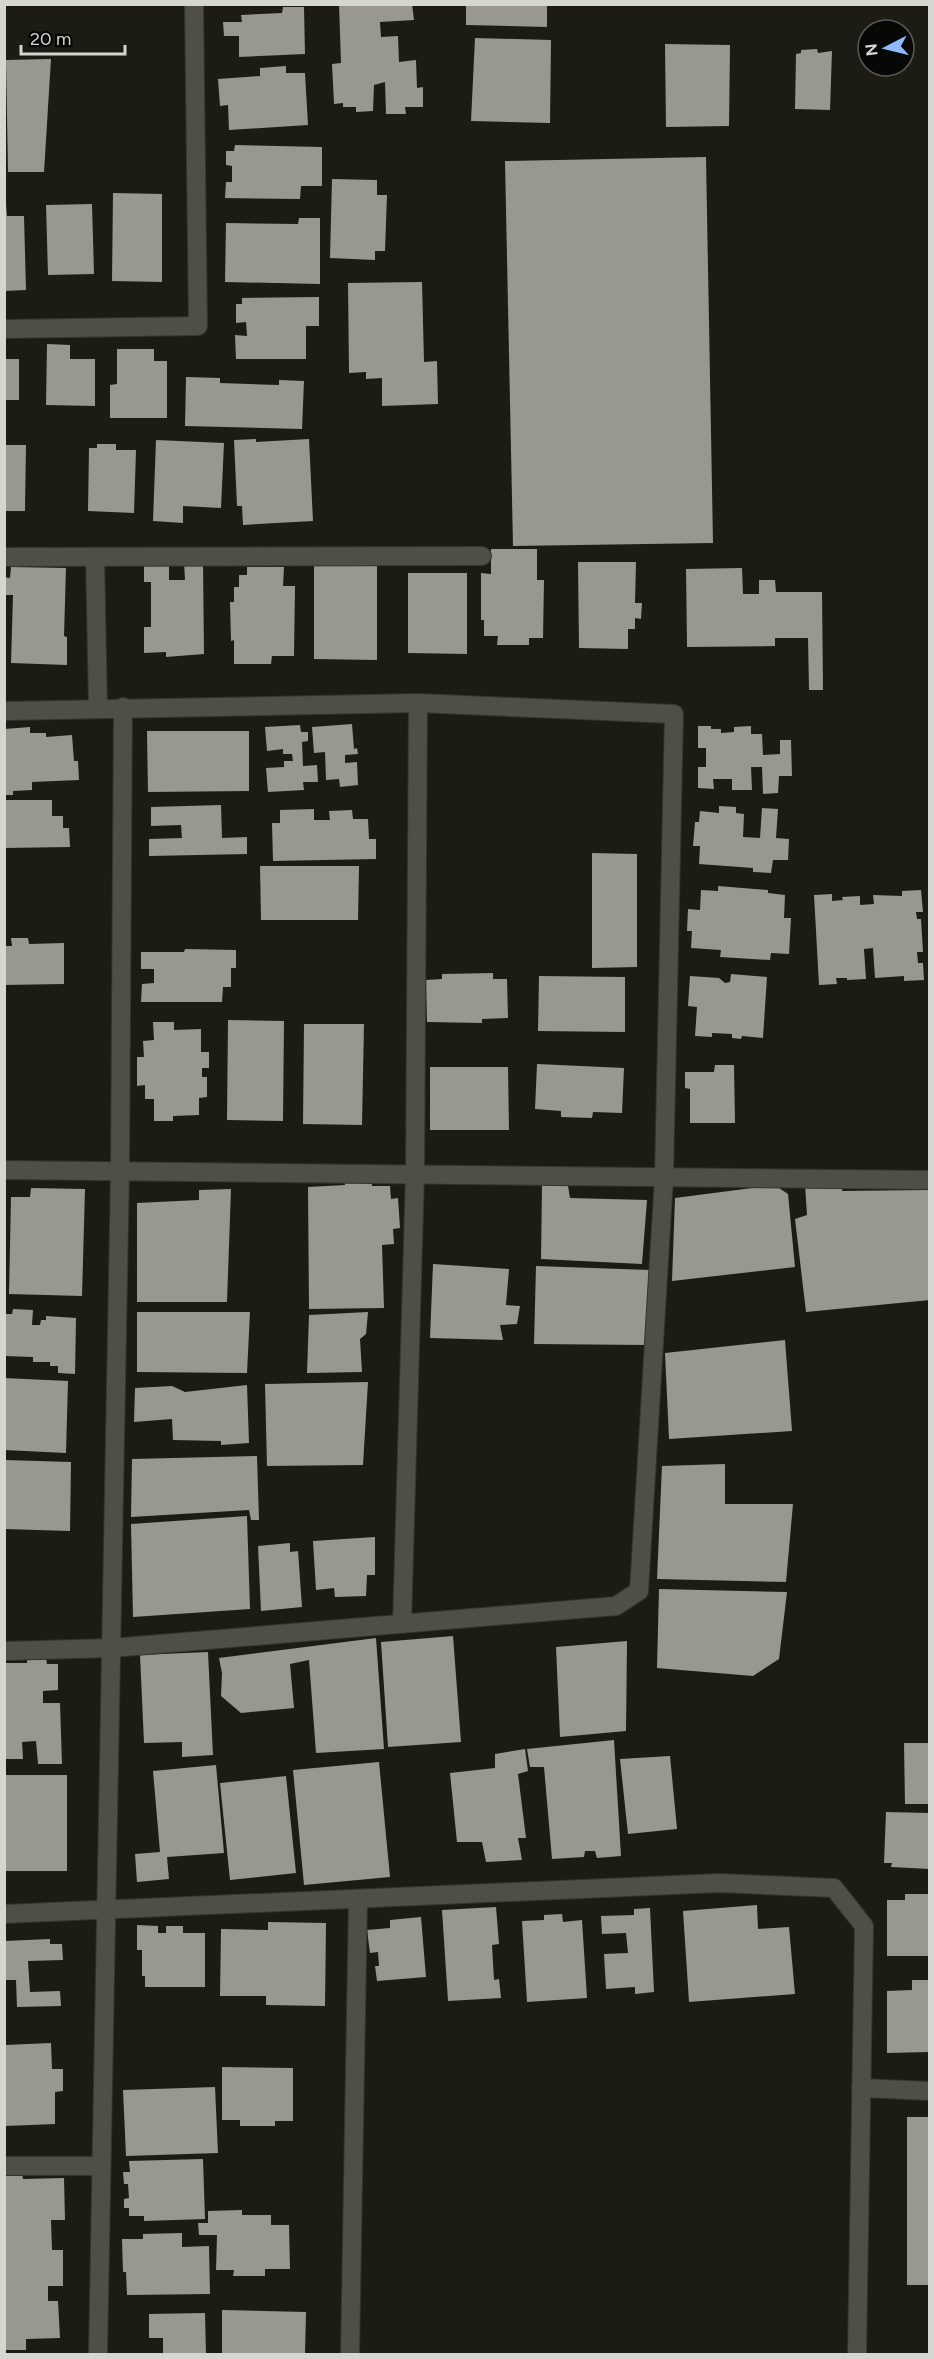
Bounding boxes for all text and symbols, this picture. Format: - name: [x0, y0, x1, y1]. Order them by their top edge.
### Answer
- scale bar: [21, 18, 124, 56]
- north arrow: [856, 18, 916, 78]
- text: 20 m: [30, 28, 71, 50]
- text: N: [861, 42, 882, 57]

